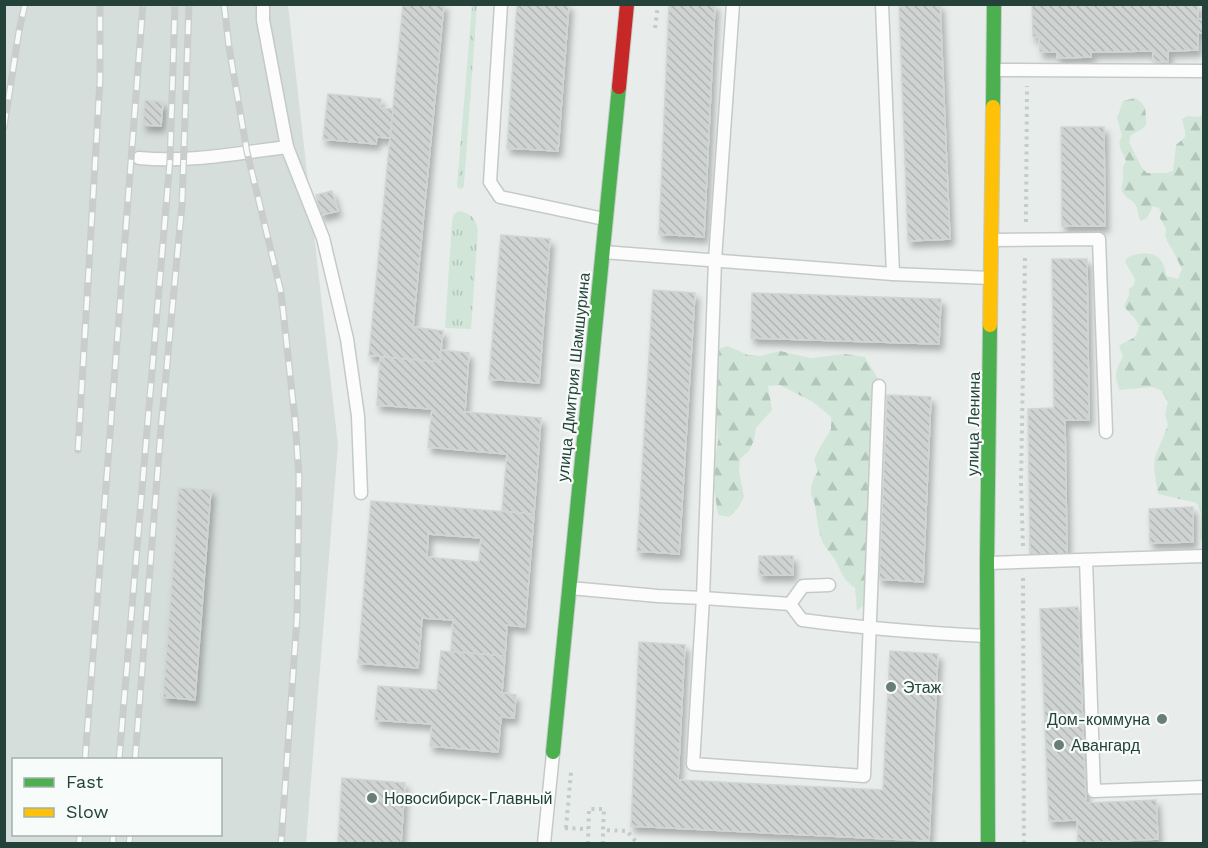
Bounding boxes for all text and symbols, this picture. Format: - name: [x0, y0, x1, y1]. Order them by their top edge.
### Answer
- street label: улица Дмитрия Шамшурина: [553, 271, 594, 483]
- street label: улица Ленина: [963, 372, 984, 476]
- place label: Этаж: [903, 678, 942, 697]
- marker: Этаж: [884, 680, 898, 694]
- place label: Дом-коммуна: [1047, 710, 1150, 729]
- marker: Дом-коммуна: [1155, 712, 1169, 726]
- place label: Авангард: [1071, 736, 1141, 755]
- marker: Авангард: [1052, 738, 1066, 752]
- legend: [12, 758, 222, 836]
- text: Fast: [66, 771, 104, 792]
- place label: Новосибирск-Главный: [384, 789, 553, 808]
- marker: Новосибирск-Главный: [365, 791, 379, 805]
- text: Slow: [66, 801, 109, 822]

